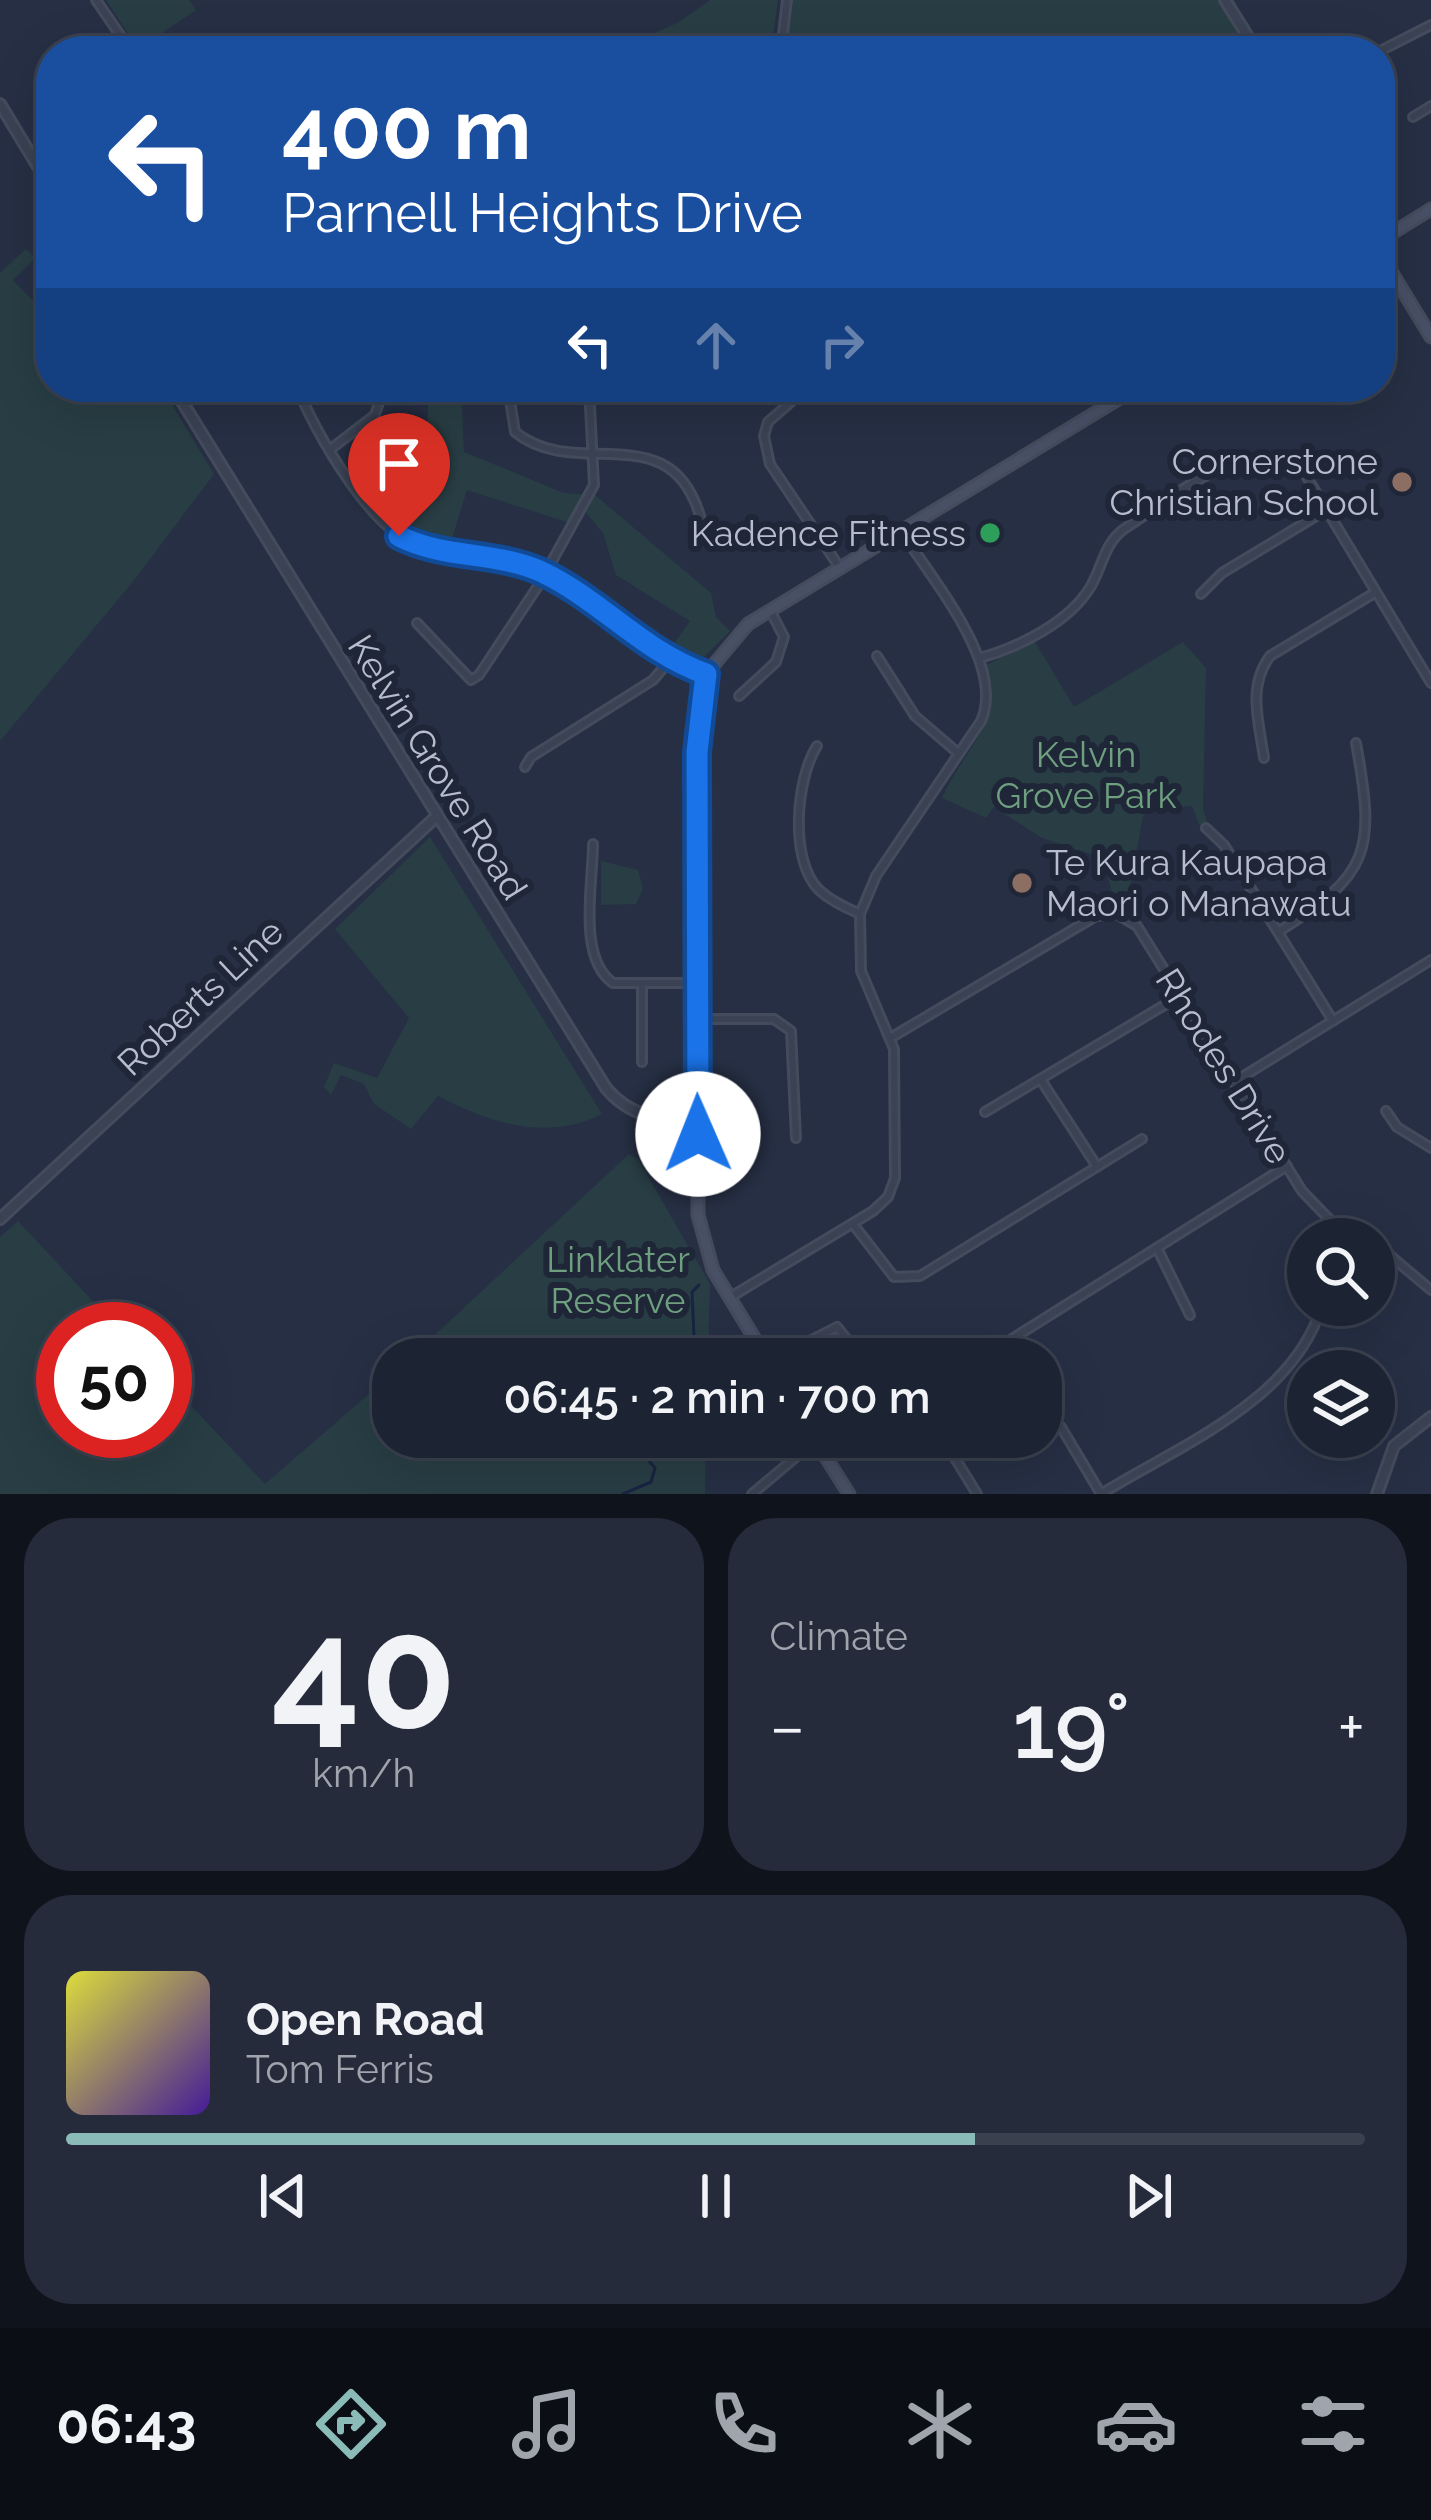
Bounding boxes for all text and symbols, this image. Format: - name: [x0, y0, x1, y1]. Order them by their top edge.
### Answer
- text: 400 m: [282, 80, 531, 179]
- icon: left: [84, 84, 240, 240]
- text: Parnell Heights Drive: [282, 181, 803, 245]
- icon: left: [557, 312, 623, 378]
- icon: ahead: [683, 312, 749, 378]
- icon: right: [809, 312, 875, 378]
- pin: [348, 413, 450, 536]
- icon: arrive: [366, 431, 432, 497]
- place label: Cornerstone Christian School: [1110, 440, 1378, 523]
- marker: Cornerstone Christian School: [1389, 469, 1415, 495]
- place label: Kadence Fitness: [691, 512, 966, 554]
- marker: Kadence Fitness: [977, 520, 1003, 546]
- street label: Kelvin Grove Road: [340, 627, 536, 907]
- park label: Kelvin Grove Park: [996, 733, 1176, 816]
- place label: Te Kura Kaupapa Maori o Manawatu: [1046, 841, 1351, 924]
- marker: Te Kura Kaupapa Maori o Manawatu: [1009, 870, 1035, 896]
- street label: Roberts Line: [109, 910, 291, 1084]
- street label: Rhodes Drive: [1147, 961, 1301, 1171]
- position arrow: [635, 1071, 761, 1197]
- map controls: [1287, 1218, 1395, 1458]
- button: search: [1287, 1218, 1395, 1326]
- park label: Linklater Reserve: [546, 1238, 690, 1321]
- speed limit sign: 50: [36, 1302, 192, 1458]
- button: layers: [1287, 1350, 1395, 1458]
- text: 06:45 · 2 min · 700 m: [504, 1371, 930, 1424]
- text: 40: [271, 1580, 456, 1764]
- text: Climate: [770, 1613, 908, 1659]
- text: 19°: [1012, 1673, 1130, 1779]
- text: −: [770, 1688, 805, 1765]
- text: +: [1338, 1688, 1365, 1765]
- text: km/h: [312, 1750, 415, 1796]
- text: Open Road: [246, 1993, 485, 2046]
- text: Tom Ferris: [246, 2046, 434, 2092]
- icon: previous: [250, 2163, 316, 2229]
- icon: pause: [683, 2163, 749, 2229]
- icon: next: [1116, 2163, 1182, 2229]
- icon: directions: [309, 2382, 393, 2466]
- icon: music: [505, 2382, 589, 2466]
- icon: phone: [702, 2382, 786, 2466]
- icon: climate: [898, 2382, 982, 2466]
- icon: car: [1094, 2382, 1178, 2466]
- icon: filters: [1291, 2382, 1375, 2466]
- text: 06:43: [56, 2392, 196, 2456]

